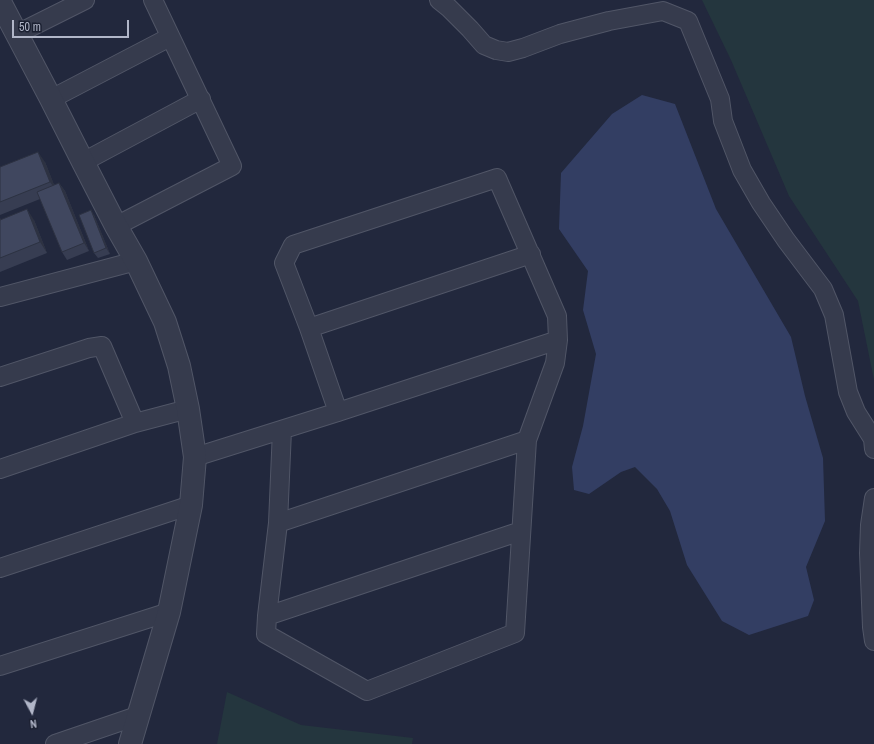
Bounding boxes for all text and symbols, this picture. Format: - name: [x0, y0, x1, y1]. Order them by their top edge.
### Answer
- scale bar: [14, 12, 131, 38]
- text: 50 m: [19, 19, 41, 35]
- north arrow: [12, 692, 52, 732]
- text: N: [29, 717, 38, 731]

